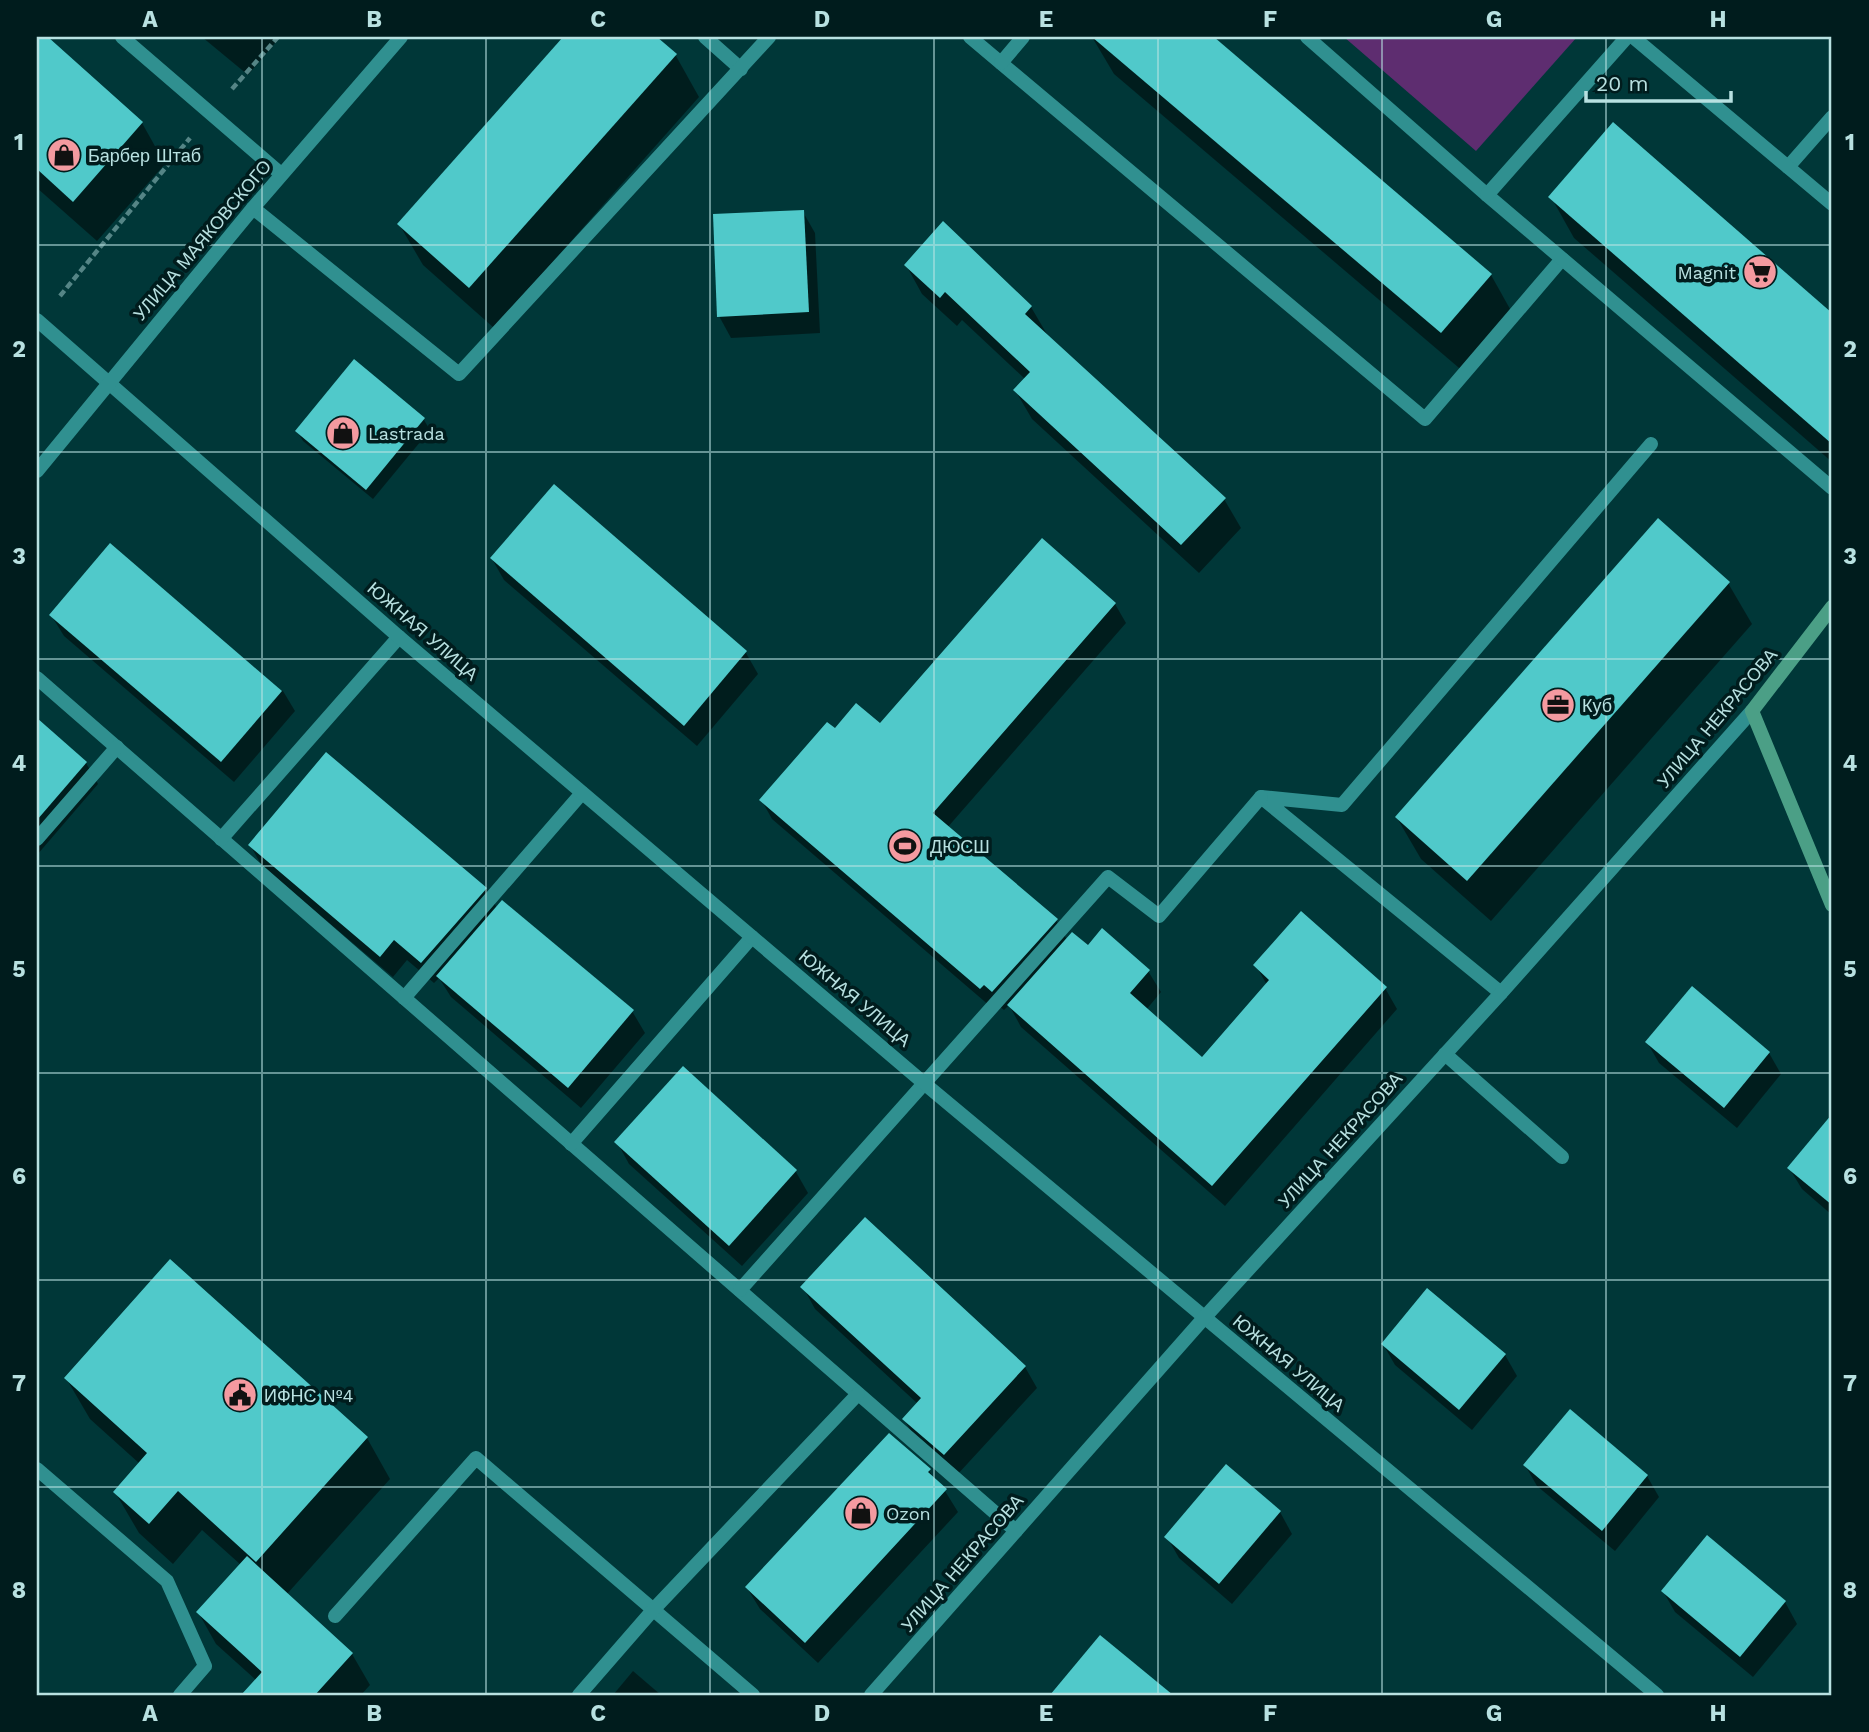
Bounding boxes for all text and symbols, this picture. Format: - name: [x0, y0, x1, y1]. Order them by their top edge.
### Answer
- text: A: [142, 6, 158, 33]
- text: B: [366, 6, 382, 33]
- text: C: [590, 6, 606, 33]
- text: D: [814, 6, 830, 33]
- text: E: [1039, 6, 1053, 33]
- text: F: [1263, 6, 1277, 33]
- text: G: [1486, 6, 1502, 33]
- text: H: [1709, 6, 1727, 33]
- scale bar: [1586, 60, 1731, 104]
- text: 20 m: [1596, 71, 1648, 96]
- text: 1: [14, 129, 24, 156]
- text: 1: [1845, 129, 1855, 156]
- shop icon: Барбер Штаб: [45, 136, 83, 174]
- place label: Барбер Штаб: [88, 145, 201, 166]
- street label: УЛИЦА МАЯКОВСКОГО: [129, 156, 275, 324]
- supermarket icon: Magnit: [1741, 253, 1779, 291]
- place label: Magnit: [1678, 262, 1736, 283]
- text: 2: [12, 336, 26, 363]
- text: 2: [1843, 336, 1857, 363]
- shop icon: Lastrada: [324, 414, 362, 452]
- place label: Lastrada: [368, 423, 445, 444]
- text: 3: [12, 543, 26, 570]
- text: 3: [1843, 543, 1857, 570]
- street label: ЮЖНАЯ УЛИЦА: [363, 577, 483, 685]
- street label: УЛИЦА НЕКРАСОВА: [1653, 644, 1781, 792]
- office icon: Куб: [1539, 686, 1577, 724]
- place label: Куб: [1582, 695, 1612, 716]
- text: 4: [12, 750, 27, 777]
- text: 4: [1843, 750, 1858, 777]
- sports icon: ДЮСШ: [886, 827, 924, 865]
- place label: ДЮСШ: [930, 836, 990, 857]
- street label: ЮЖНАЯ УЛИЦА: [795, 945, 915, 1051]
- text: 5: [12, 956, 26, 983]
- text: 5: [1843, 956, 1857, 983]
- street label: УЛИЦА НЕКРАСОВА: [1274, 1068, 1406, 1212]
- text: 6: [12, 1163, 26, 1190]
- text: 6: [1843, 1163, 1857, 1190]
- street label: ЮЖНАЯ УЛИЦА: [1229, 1310, 1349, 1416]
- text: 7: [12, 1370, 26, 1397]
- text: 7: [1843, 1370, 1857, 1397]
- public building icon: ИФНС №4: [221, 1376, 259, 1414]
- place label: ИФНС №4: [264, 1385, 353, 1406]
- street label: УЛИЦА НЕКРАСОВА: [897, 1490, 1027, 1636]
- shop icon: Ozon: [842, 1494, 880, 1532]
- place label: Ozon: [886, 1503, 931, 1524]
- text: 8: [12, 1577, 26, 1604]
- text: 8: [1843, 1577, 1857, 1604]
- text: A: [142, 1700, 158, 1727]
- text: B: [366, 1700, 382, 1727]
- text: C: [590, 1700, 606, 1727]
- text: D: [814, 1700, 830, 1727]
- text: E: [1039, 1700, 1053, 1727]
- text: F: [1263, 1700, 1277, 1727]
- text: G: [1486, 1700, 1502, 1727]
- text: H: [1709, 1700, 1727, 1727]

